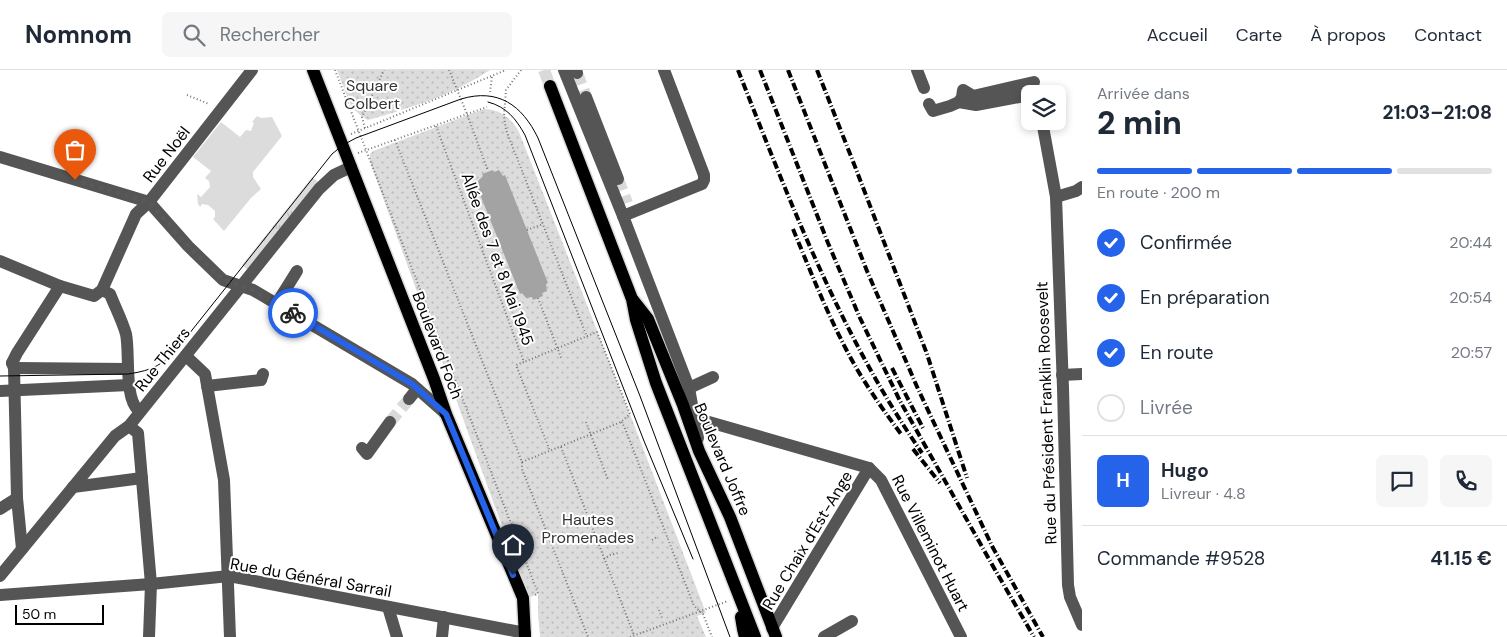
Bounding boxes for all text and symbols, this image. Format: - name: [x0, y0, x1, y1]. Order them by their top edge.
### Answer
- search box: [162, 12, 512, 57]
- text: Nomnom: [25, 19, 132, 50]
- icon: search: [180, 21, 208, 49]
- text: Rechercher: [220, 22, 320, 47]
- text: Accueil: [1147, 23, 1208, 47]
- text: Carte: [1236, 23, 1282, 47]
- text: À propos: [1310, 23, 1386, 47]
- text: Contact: [1414, 23, 1482, 47]
- park label: Square Colbert: [344, 75, 400, 114]
- text: Arrivée dans: [1097, 83, 1190, 104]
- map controls: [1021, 85, 1066, 130]
- button: layers: [1021, 85, 1066, 130]
- text: 21:03–21:08: [1382, 100, 1492, 125]
- text: 2 min: [1097, 102, 1182, 144]
- street label: Rue Noël: [138, 122, 195, 186]
- pin: [54, 129, 96, 180]
- icon: bag: [61, 136, 89, 164]
- street label: Allée des 7 et 8 Mai 1945: [456, 170, 539, 349]
- text: En route · 200 m: [1097, 182, 1220, 203]
- icon: check: [1097, 229, 1125, 257]
- text: Confirmée: [1140, 230, 1232, 255]
- text: 20:44: [1449, 232, 1492, 253]
- street label: Rue du Président Franklin Roosevelt: [1031, 281, 1062, 545]
- icon: check: [1097, 284, 1125, 312]
- text: En préparation: [1140, 285, 1270, 310]
- text: 20:54: [1449, 287, 1492, 308]
- courier: [268, 288, 318, 338]
- street label: Boulevard Foch: [407, 289, 468, 402]
- icon: bike: [279, 299, 307, 327]
- street label: Rue Thiers: [130, 323, 195, 396]
- icon: check: [1097, 339, 1125, 367]
- text: En route: [1140, 340, 1214, 365]
- text: 20:57: [1451, 342, 1492, 363]
- text: Livrée: [1140, 395, 1193, 420]
- street label: Boulevard Joffre: [689, 400, 756, 519]
- button: chat: [1376, 455, 1428, 507]
- button: phone: [1440, 455, 1492, 507]
- text: Hugo: [1161, 458, 1209, 483]
- street label: Rue Chaix d'Est-Ange: [758, 467, 857, 614]
- text: H: [1116, 468, 1130, 493]
- street label: Rue Villeminot Huart: [887, 471, 974, 615]
- text: Livreur · 4.8: [1161, 483, 1246, 504]
- park label: Hautes Promenades: [542, 509, 634, 548]
- pin: [492, 524, 534, 575]
- icon: home: [499, 531, 527, 559]
- text: Commande #9528: [1097, 546, 1265, 571]
- text: 41.15 €: [1430, 546, 1492, 571]
- street label: Rue du Général Sarrail: [229, 553, 393, 602]
- scale bar: [15, 602, 104, 625]
- text: 50 m: [22, 605, 56, 623]

